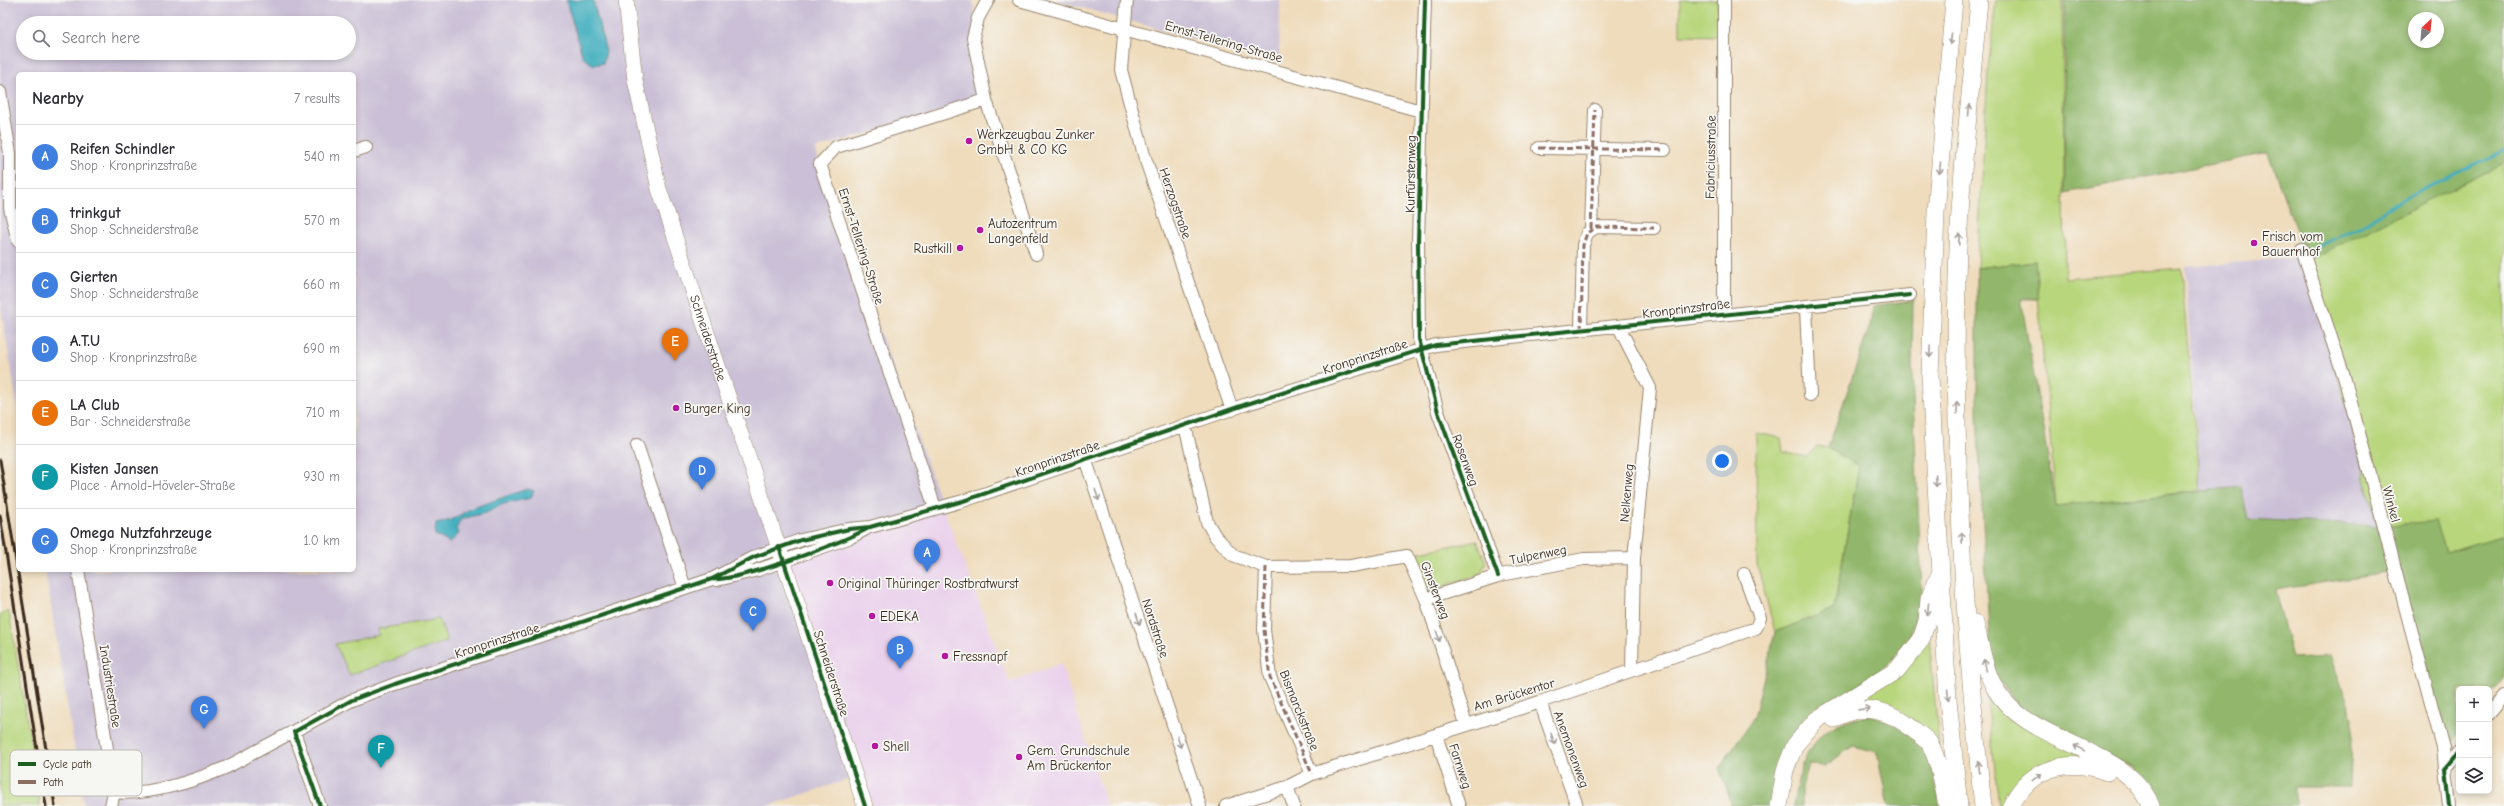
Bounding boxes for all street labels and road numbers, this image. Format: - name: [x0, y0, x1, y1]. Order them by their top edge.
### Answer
- street label: Ernst-Tellering-Straße: [1163, 18, 1285, 66]
- street label: Fabriciusstraße: [1702, 114, 1719, 199]
- street label: Kurfürstenweg: [1402, 135, 1419, 213]
- street label: Herzogstraße: [1156, 166, 1195, 241]
- street label: Ernst-Tellering-Straße: [836, 186, 888, 307]
- street label: Schneiderstraße: [687, 293, 730, 383]
- street label: Kronprinzstraße: [1641, 296, 1731, 321]
- street label: Kronprinzstraße: [1321, 336, 1410, 377]
- street label: Rosenweg: [1449, 432, 1482, 488]
- street label: Kronprinzstraße: [1013, 437, 1102, 480]
- street label: Nelkenweg: [1616, 463, 1637, 523]
- street label: Winkel: [2380, 484, 2404, 524]
- street label: Tulpenweg: [1508, 542, 1568, 567]
- street label: Ginsterweg: [1418, 559, 1453, 621]
- street label: Nordstraße: [1139, 597, 1172, 660]
- street label: Kronprinzstraße: [453, 620, 542, 661]
- street label: Schneiderstraße: [811, 628, 853, 719]
- street label: Industriestraße: [97, 644, 125, 729]
- street label: Bismarckstraße: [1277, 668, 1323, 753]
- street label: Am Brückentor: [1472, 675, 1557, 714]
- street label: Anemonenweg: [1551, 709, 1592, 790]
- street label: Farnweg: [1446, 742, 1475, 791]

